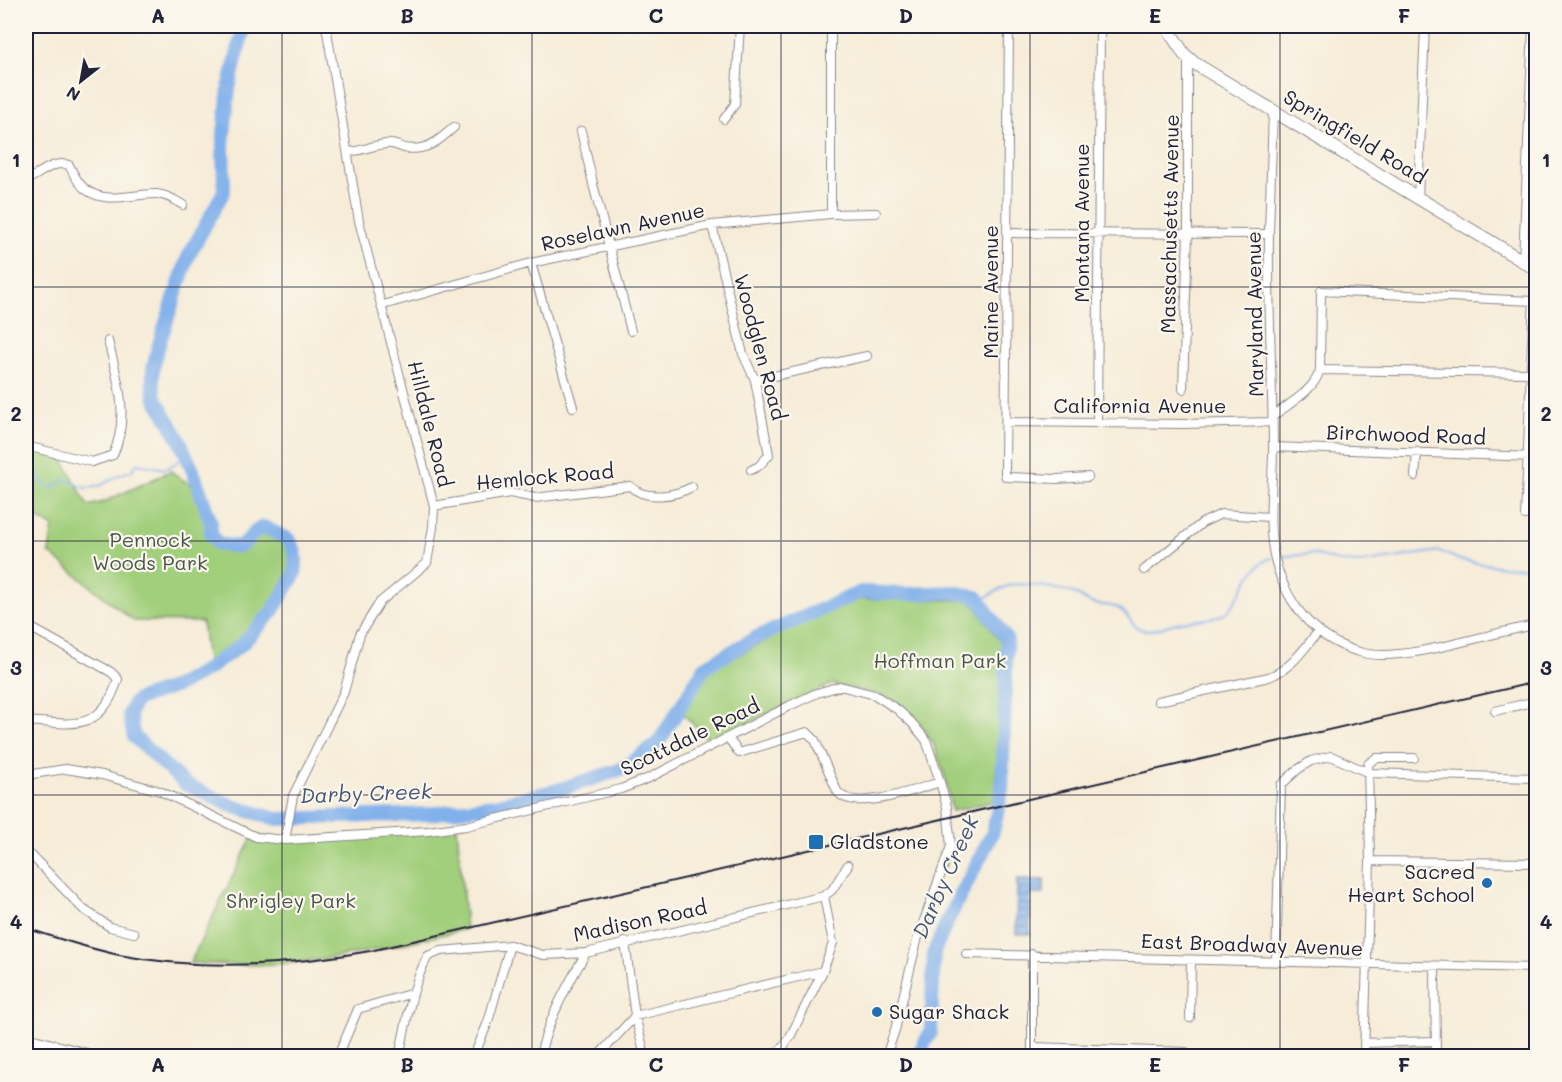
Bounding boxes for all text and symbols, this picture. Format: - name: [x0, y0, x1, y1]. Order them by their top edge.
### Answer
- text: A: [151, 2, 165, 28]
- text: B: [400, 2, 414, 28]
- text: C: [649, 2, 664, 28]
- text: D: [899, 2, 913, 28]
- text: E: [1149, 2, 1161, 28]
- text: F: [1398, 2, 1411, 28]
- north arrow: [51, 51, 111, 111]
- text: N: [62, 82, 84, 106]
- street label: Springfield Road: [1279, 83, 1432, 189]
- street label: Massachusetts Avenue: [1154, 114, 1184, 334]
- street label: Montana Avenue: [1068, 143, 1094, 303]
- text: 1: [12, 146, 20, 172]
- text: 1: [1542, 146, 1550, 172]
- street label: Roselawn Avenue: [539, 196, 707, 256]
- street label: Maine Avenue: [977, 225, 1003, 359]
- street label: Maryland Avenue: [1240, 231, 1268, 397]
- street label: Woodglen Road: [729, 271, 793, 423]
- street label: Hilldale Road: [403, 358, 459, 490]
- street label: California Avenue: [1054, 392, 1226, 418]
- text: 2: [10, 400, 22, 426]
- text: 2: [1540, 400, 1552, 426]
- street label: Birchwood Road: [1326, 418, 1486, 450]
- street label: Hemlock Road: [475, 457, 615, 495]
- park label: Pennock Woods Park: [92, 526, 208, 575]
- park label: Hoffman Park: [874, 647, 1006, 673]
- text: 3: [10, 654, 22, 680]
- text: 3: [1540, 654, 1552, 680]
- street label: Scottdale Road: [616, 691, 763, 781]
- water label: Darby Creek: [300, 777, 433, 808]
- water label: Darby Creek: [905, 810, 984, 942]
- place label: Gladstone: [830, 828, 929, 854]
- marker: Gladstone: [807, 833, 825, 851]
- place label: Sacred Heart School: [1348, 858, 1475, 907]
- marker: Sacred Heart School: [1480, 876, 1494, 890]
- park label: Shrigley Park: [226, 887, 356, 913]
- street label: Madison Road: [571, 893, 709, 947]
- text: 4: [10, 908, 23, 934]
- text: 4: [1540, 908, 1553, 934]
- street label: East Broadway Avenue: [1140, 927, 1364, 961]
- place label: Sugar Shack: [889, 998, 1009, 1024]
- marker: Sugar Shack: [870, 1005, 884, 1019]
- text: A: [151, 1051, 165, 1077]
- text: B: [400, 1051, 414, 1077]
- text: C: [649, 1051, 664, 1077]
- text: D: [899, 1051, 913, 1077]
- text: E: [1149, 1051, 1161, 1077]
- text: F: [1398, 1051, 1411, 1077]

